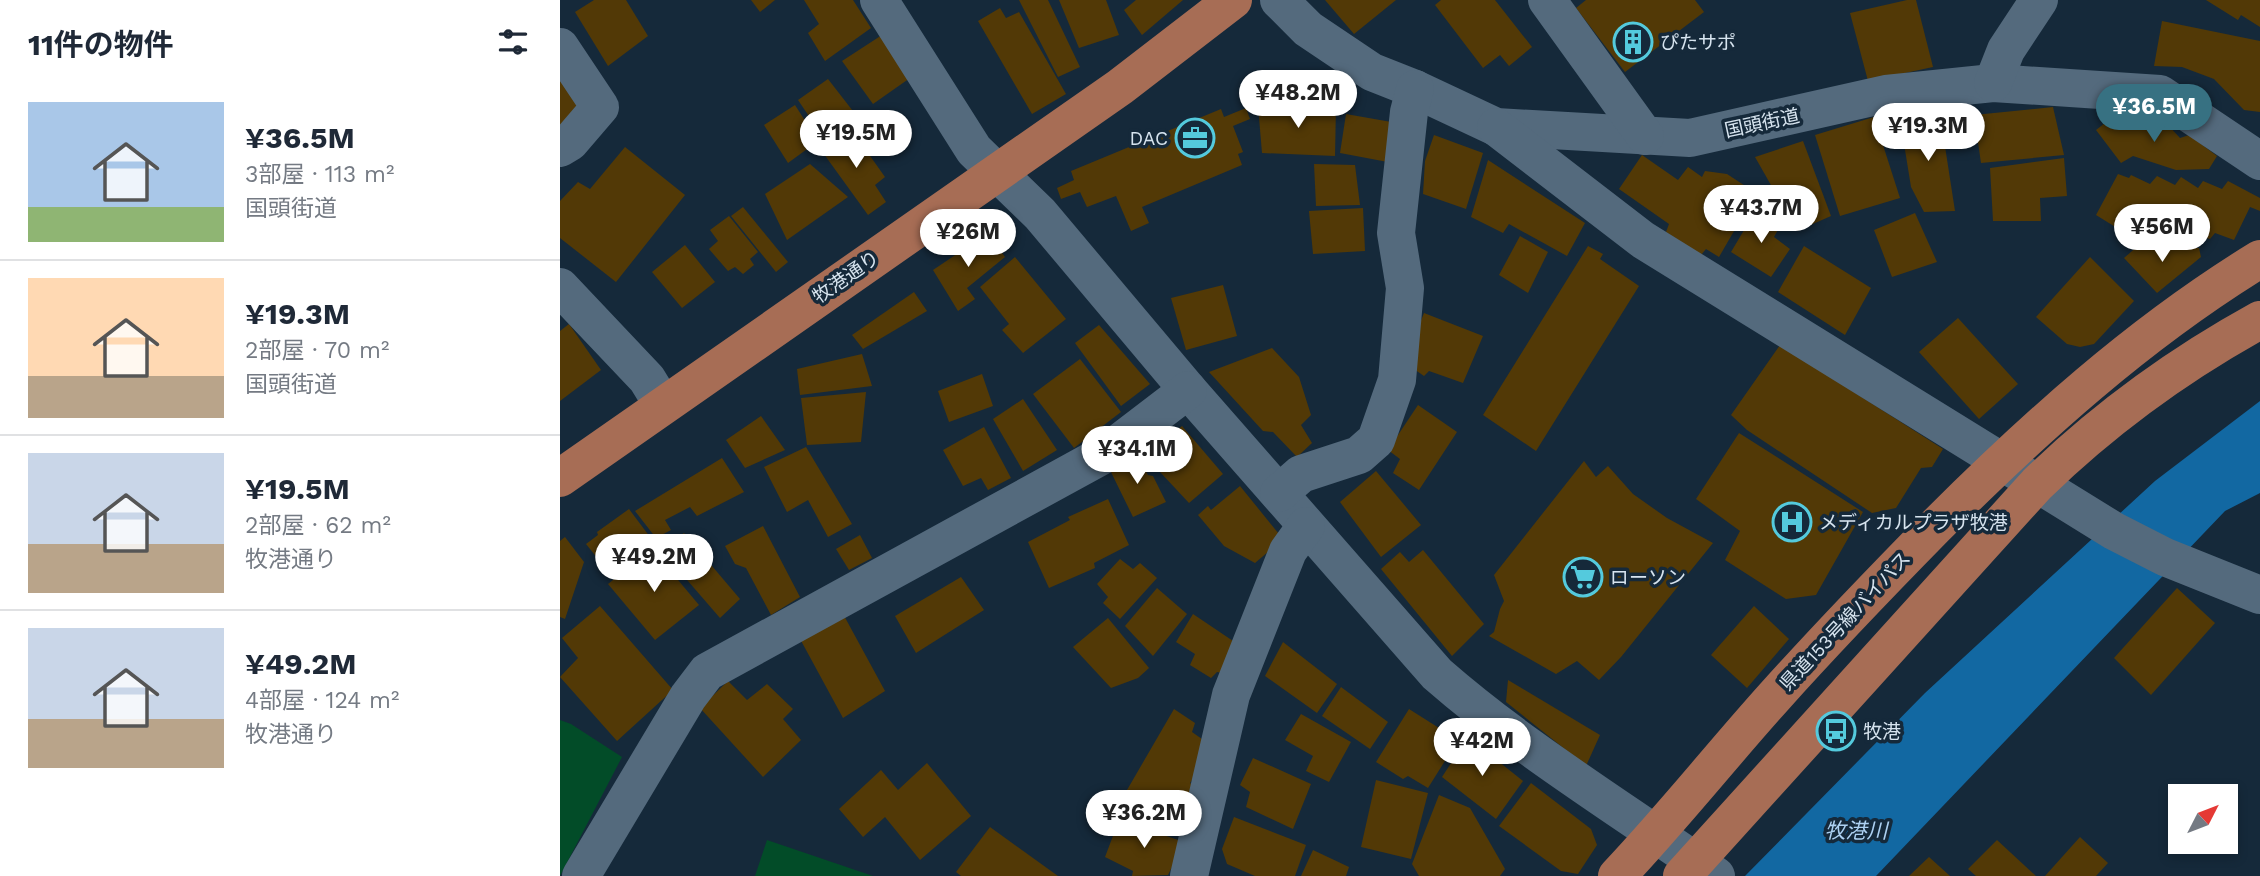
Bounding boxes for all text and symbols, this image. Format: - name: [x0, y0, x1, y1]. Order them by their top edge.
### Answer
- building icon: ぴたサポ: [1612, 21, 1654, 63]
- icon: filters: [494, 23, 532, 61]
- text: 11件の物件: [28, 27, 174, 62]
- place label: ぴたサポ: [1660, 31, 1736, 54]
- pin: ¥48.2M: [1241, 71, 1355, 130]
- text: ¥48.2M: [1255, 79, 1341, 106]
- pin: ¥36.5M: [2097, 85, 2211, 144]
- text: ¥36.5M: [2112, 93, 2196, 120]
- street label: 国頭街道: [1722, 104, 1802, 142]
- pin: ¥19.3M: [1871, 104, 1985, 163]
- pin: ¥19.5M: [799, 110, 913, 170]
- text: ¥19.3M: [1888, 112, 1968, 139]
- office icon: DAC: [1174, 117, 1216, 159]
- text: ¥19.5M: [816, 119, 896, 146]
- text: ¥36.5M: [245, 120, 355, 155]
- place label: DAC: [1130, 127, 1168, 150]
- icon: home: [84, 130, 168, 214]
- text: 3部屋 · 113 m²: [245, 161, 394, 188]
- pin: ¥43.7M: [1704, 186, 1818, 245]
- text: ¥43.7M: [1720, 194, 1802, 221]
- text: 国頭街道: [245, 195, 337, 222]
- pin: ¥56M: [2121, 204, 2203, 264]
- pin: ¥26M: [927, 210, 1009, 269]
- text: ¥56M: [2130, 213, 2194, 240]
- text: ¥26M: [936, 218, 1000, 245]
- street label: 牧港通り: [808, 246, 884, 308]
- text: ¥19.3M: [245, 296, 350, 331]
- icon: home: [84, 306, 168, 390]
- text: 2部屋 · 70 m²: [245, 337, 389, 364]
- text: 国頭街道: [245, 371, 337, 398]
- pin: ¥34.1M: [1080, 426, 1194, 486]
- text: ¥34.1M: [1098, 435, 1176, 462]
- text: ¥19.5M: [245, 471, 350, 506]
- icon: home: [84, 481, 168, 565]
- hospital icon: メディカルプラザ牧港: [1771, 501, 1813, 543]
- place label: メディカルプラザ牧港: [1819, 511, 2008, 534]
- text: 2部屋 · 62 m²: [245, 512, 391, 539]
- pin: ¥49.2M: [597, 534, 711, 594]
- text: ¥49.2M: [611, 543, 697, 570]
- text: 牧港通り: [245, 546, 337, 573]
- street label: 県道153号線バイパス: [1775, 547, 1915, 695]
- supermarket icon: ローソン: [1562, 556, 1604, 598]
- place label: ローソン: [1610, 566, 1686, 589]
- text: ¥49.2M: [245, 646, 357, 681]
- icon: home: [84, 656, 168, 740]
- text: 4部屋 · 124 m²: [245, 687, 399, 714]
- bus stop icon: 牧港: [1815, 710, 1857, 752]
- pin: ¥42M: [1441, 718, 1523, 778]
- place label: 牧港: [1863, 720, 1901, 743]
- text: 牧港通り: [245, 721, 337, 748]
- text: ¥42M: [1450, 727, 1514, 754]
- north arrow: [2168, 784, 2238, 854]
- map controls: [2168, 784, 2238, 854]
- pin: ¥36.2M: [1087, 790, 1201, 850]
- text: ¥36.2M: [1102, 799, 1186, 826]
- water label: 牧港川: [1825, 818, 1889, 843]

